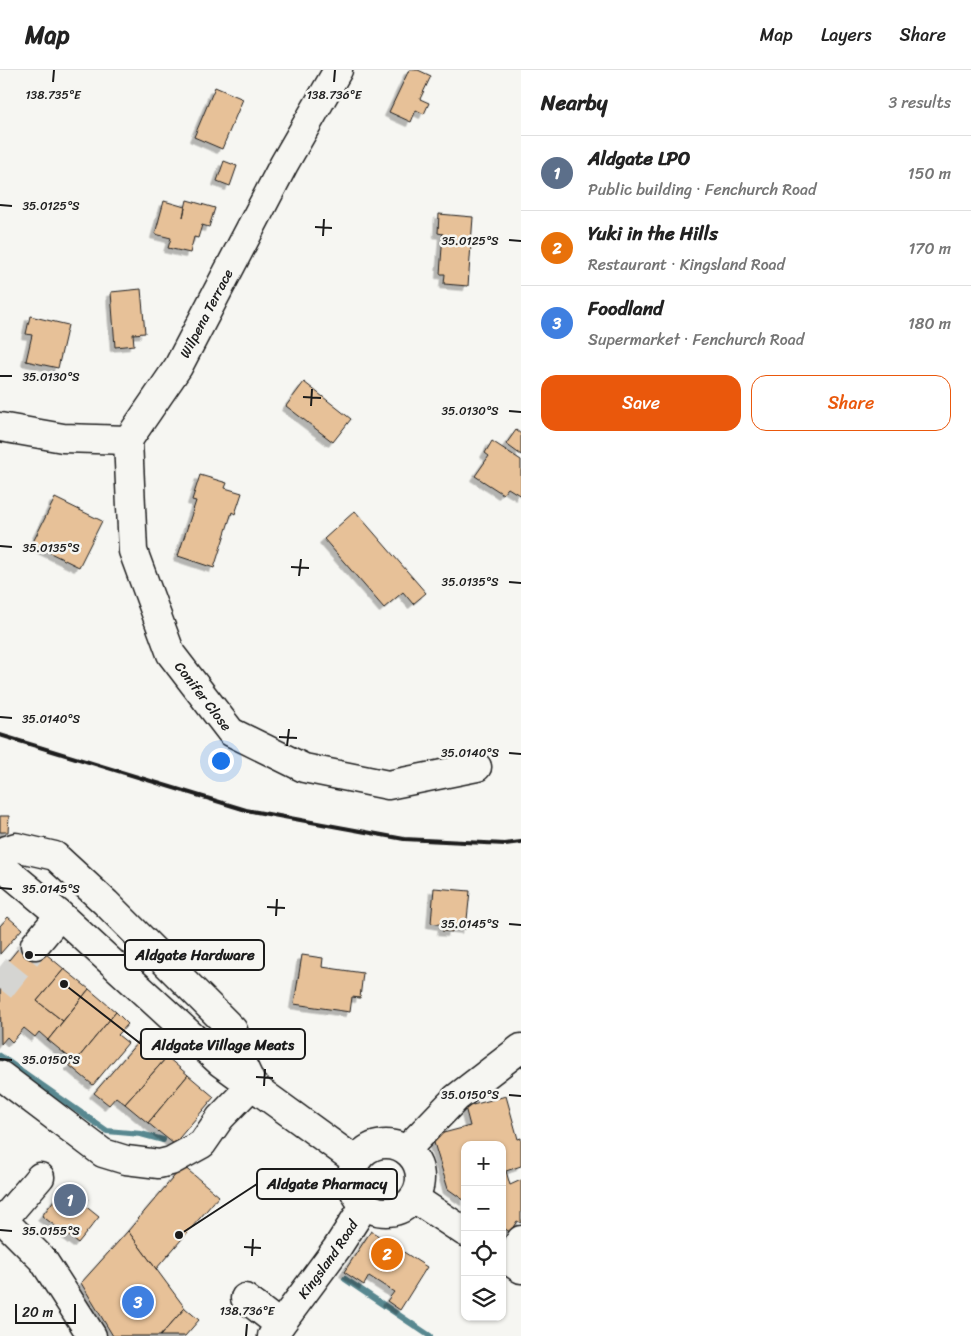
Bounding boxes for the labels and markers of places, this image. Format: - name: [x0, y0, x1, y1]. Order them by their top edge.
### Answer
- callout: Aldgate Hardware: [125, 940, 264, 970]
- callout: Aldgate Village Meats: [141, 1029, 305, 1059]
- callout: Aldgate Pharmacy: [257, 1169, 397, 1199]
- pin: 1: [54, 1181, 86, 1219]
- pin: 2: [371, 1235, 403, 1273]
- pin: 3: [122, 1283, 154, 1321]

